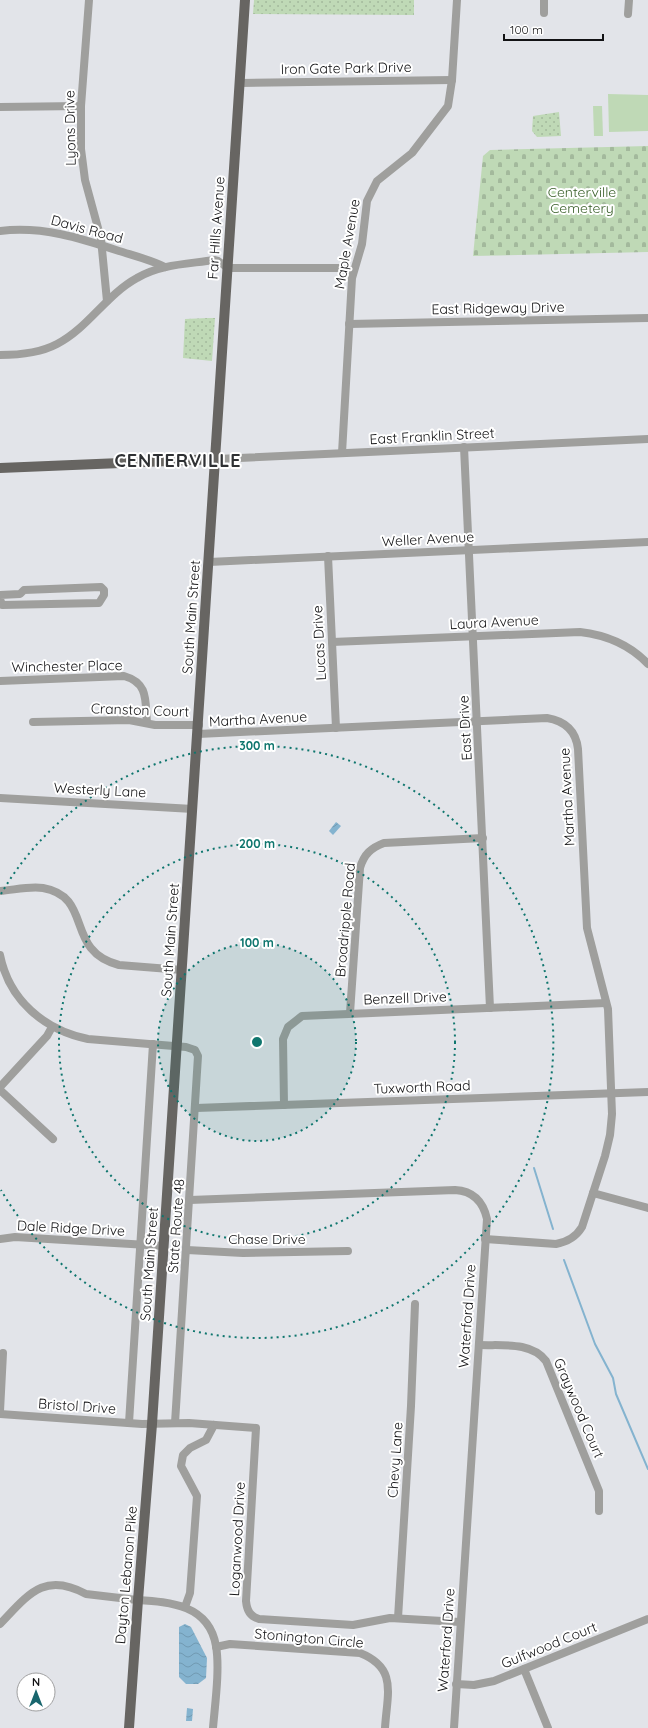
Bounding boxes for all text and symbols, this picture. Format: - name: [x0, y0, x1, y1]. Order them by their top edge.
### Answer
- scale bar: [504, 16, 603, 42]
- text: 100 m: [510, 22, 543, 37]
- street label: Iron Gate Park Drive: [280, 58, 412, 78]
- street label: Lyons Drive: [60, 90, 80, 166]
- street label: Far Hills Avenue: [203, 176, 229, 280]
- park label: Centerville Cemetery: [548, 183, 616, 217]
- street label: Maple Avenue: [330, 197, 364, 290]
- street label: Davis Road: [49, 211, 125, 247]
- street label: East Ridgeway Drive: [431, 298, 565, 318]
- street label: East Franklin Street: [369, 424, 495, 448]
- district label: CENTERVILLE: [114, 449, 242, 472]
- street label: Weller Avenue: [381, 528, 475, 550]
- street label: South Main Street: [178, 559, 204, 675]
- street label: Lucas Drive: [308, 605, 330, 681]
- street label: Laura Avenue: [449, 611, 539, 633]
- street label: Winchester Place: [11, 656, 123, 676]
- street label: East Drive: [454, 695, 476, 761]
- street label: Cranston Court: [91, 699, 190, 721]
- street label: Martha Avenue: [208, 707, 308, 731]
- text: 300 m: [239, 738, 275, 753]
- street label: Martha Avenue: [555, 747, 579, 847]
- street label: Westerly Lane: [53, 779, 147, 801]
- text: 200 m: [239, 836, 275, 851]
- street label: Broadripple Road: [331, 862, 359, 978]
- street label: South Main Street: [157, 882, 183, 998]
- text: 100 m: [240, 935, 274, 950]
- street label: Benzell Drive: [363, 988, 447, 1008]
- centre of rings: [250, 1035, 264, 1049]
- street label: Tuxworth Road: [373, 1076, 471, 1098]
- street label: State Route 48: [164, 1178, 188, 1274]
- street label: South Main Street: [136, 1206, 162, 1322]
- street label: Dale Ridge Drive: [17, 1216, 126, 1240]
- street label: Chase Drive: [228, 1230, 306, 1248]
- street label: Waterford Drive: [454, 1263, 480, 1368]
- street label: Graywood Court: [550, 1355, 608, 1461]
- street label: Bristol Drive: [37, 1394, 117, 1418]
- street label: Chevy Lane: [383, 1421, 407, 1499]
- street label: Loganwood Drive: [225, 1481, 249, 1597]
- street label: Dayton Lebanon Pike: [111, 1505, 141, 1645]
- street label: Waterford Drive: [433, 1587, 459, 1692]
- street label: Gulfwood Court: [499, 1618, 600, 1672]
- street label: Stonington Circle: [254, 1624, 364, 1652]
- north arrow: [16, 1672, 56, 1712]
- text: N: [32, 1675, 40, 1689]

